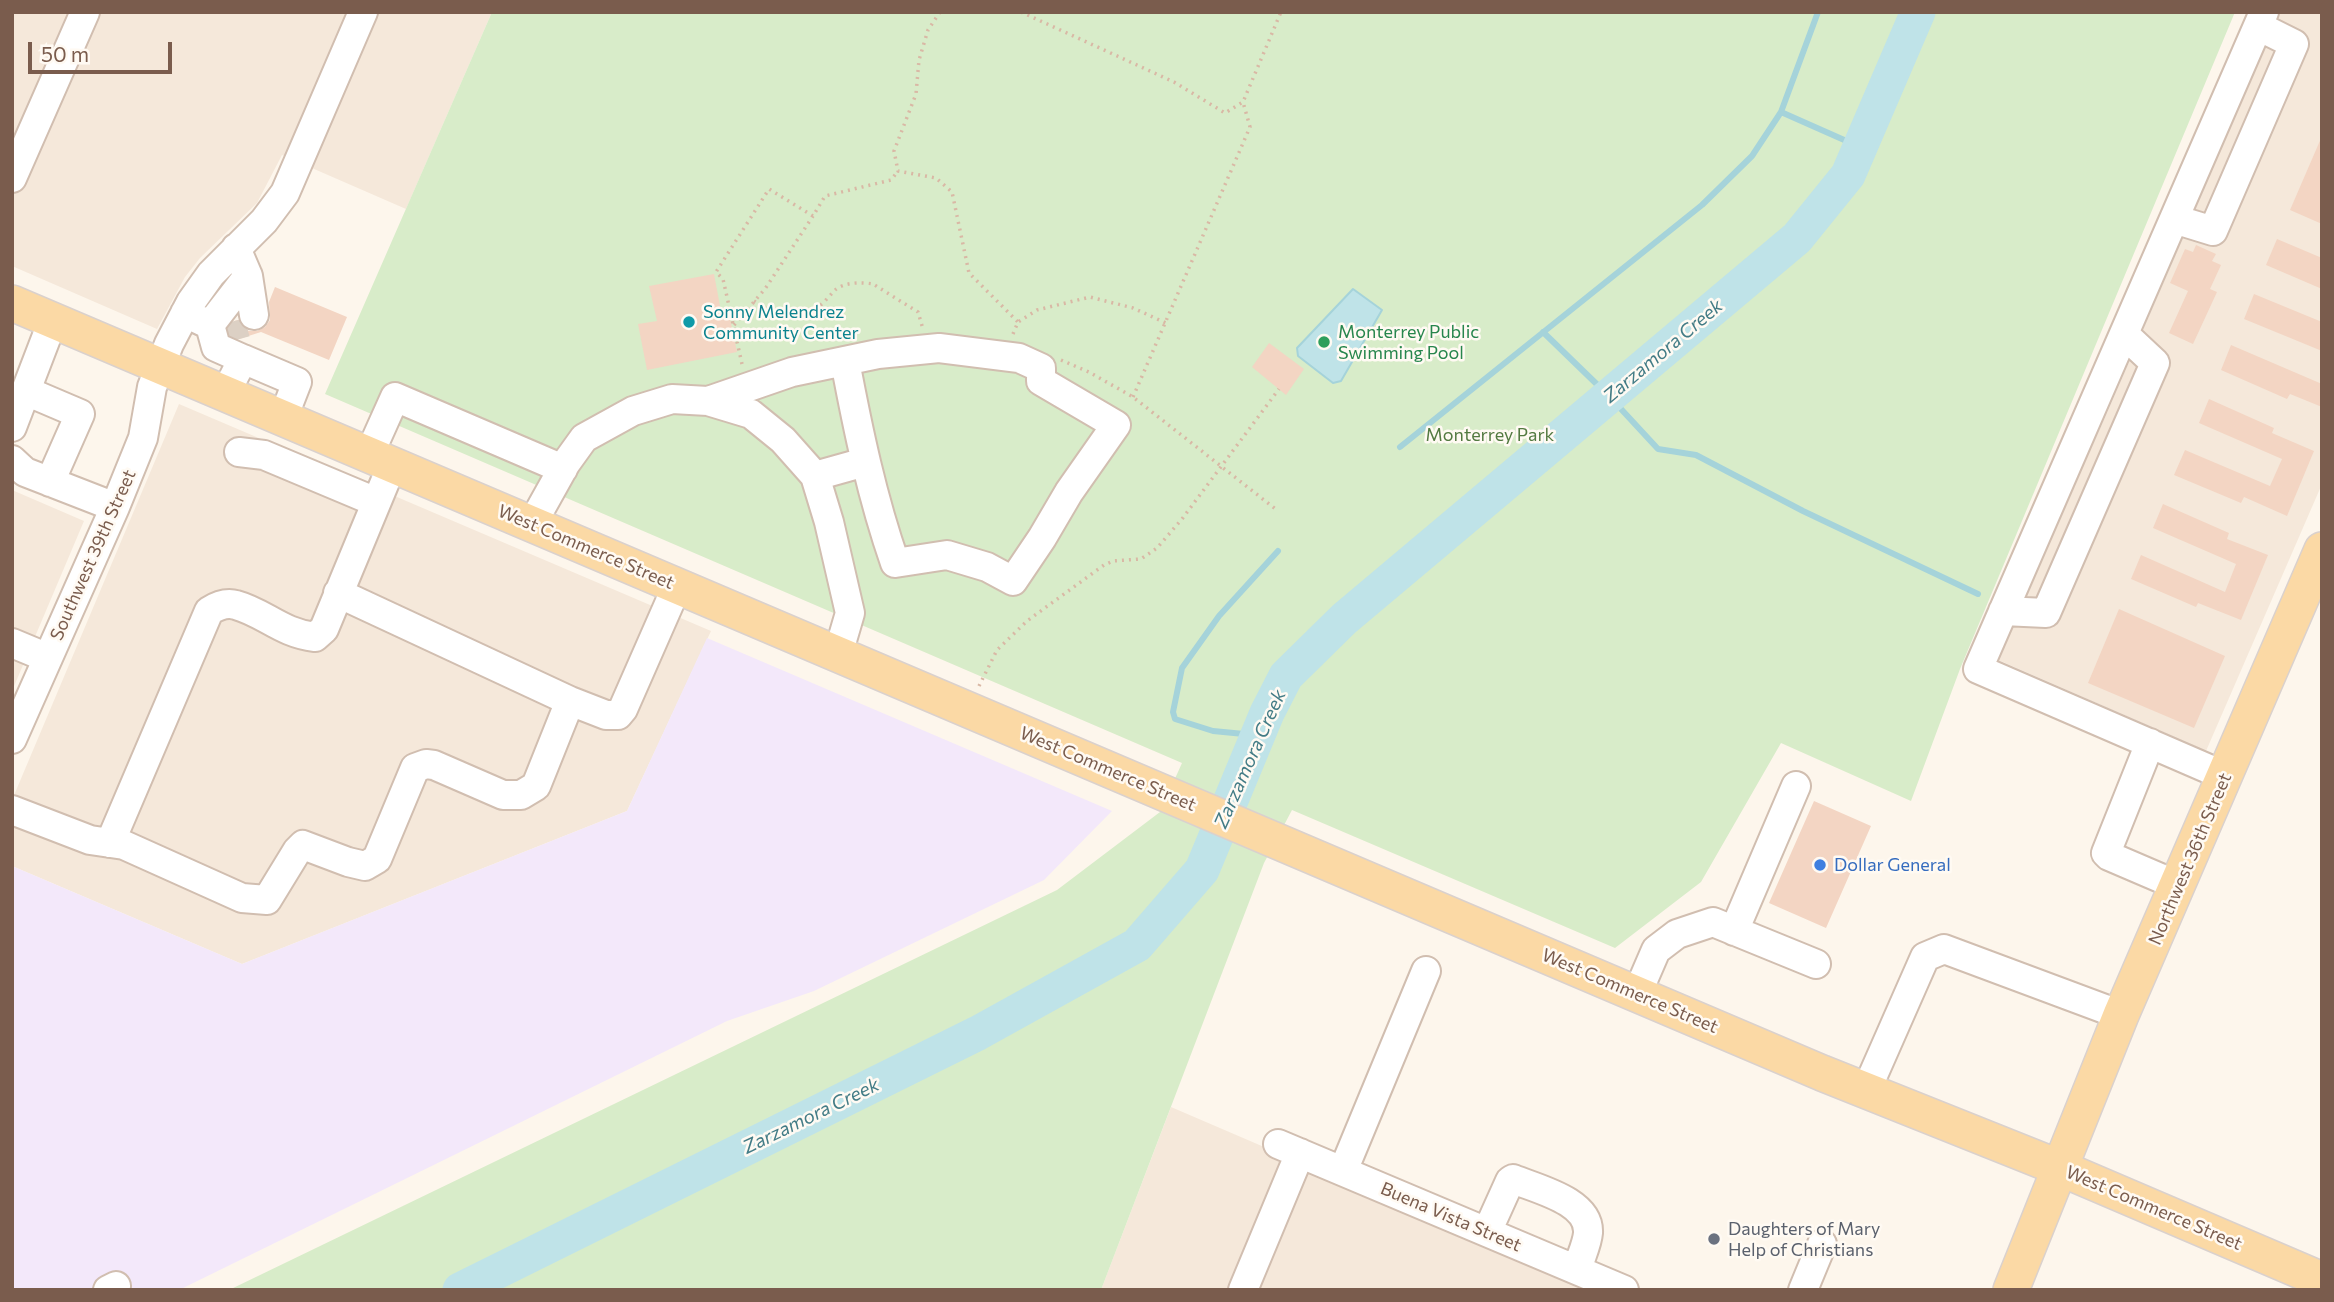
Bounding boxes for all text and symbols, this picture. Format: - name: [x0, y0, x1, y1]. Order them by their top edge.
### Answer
- scale bar: [32, 28, 175, 72]
- text: 50 m: [41, 41, 89, 66]
- water label: Zarzamora Creek: [1599, 294, 1727, 408]
- place label: Sonny Melendrez Community Center: [703, 301, 859, 344]
- marker: Sonny Melendrez Community Center: [681, 314, 697, 330]
- place label: Monterrey Public Swimming Pool: [1338, 321, 1479, 364]
- marker: Monterrey Public Swimming Pool: [1316, 334, 1332, 350]
- park label: Monterrey Park: [1426, 424, 1554, 446]
- street label: Southwest 39th Street: [46, 466, 140, 644]
- street label: West Commerce Street: [495, 500, 677, 594]
- water label: Zarzamora Creek: [1209, 686, 1291, 832]
- street label: West Commerce Street: [1017, 722, 1199, 816]
- street label: Northwest 36th Street: [2144, 770, 2236, 948]
- place label: Dollar General: [1834, 854, 1951, 876]
- marker: Dollar General: [1812, 857, 1828, 873]
- street label: West Commerce Street: [1539, 944, 1721, 1038]
- water label: Zarzamora Creek: [739, 1073, 883, 1159]
- street label: West Commerce Street: [2063, 1161, 2245, 1255]
- street label: Buena Vista Street: [1377, 1178, 1525, 1256]
- place label: Daughters of Mary Help of Christians: [1728, 1218, 1880, 1260]
- marker: Daughters of Mary Help of Christians: [1706, 1231, 1722, 1247]

